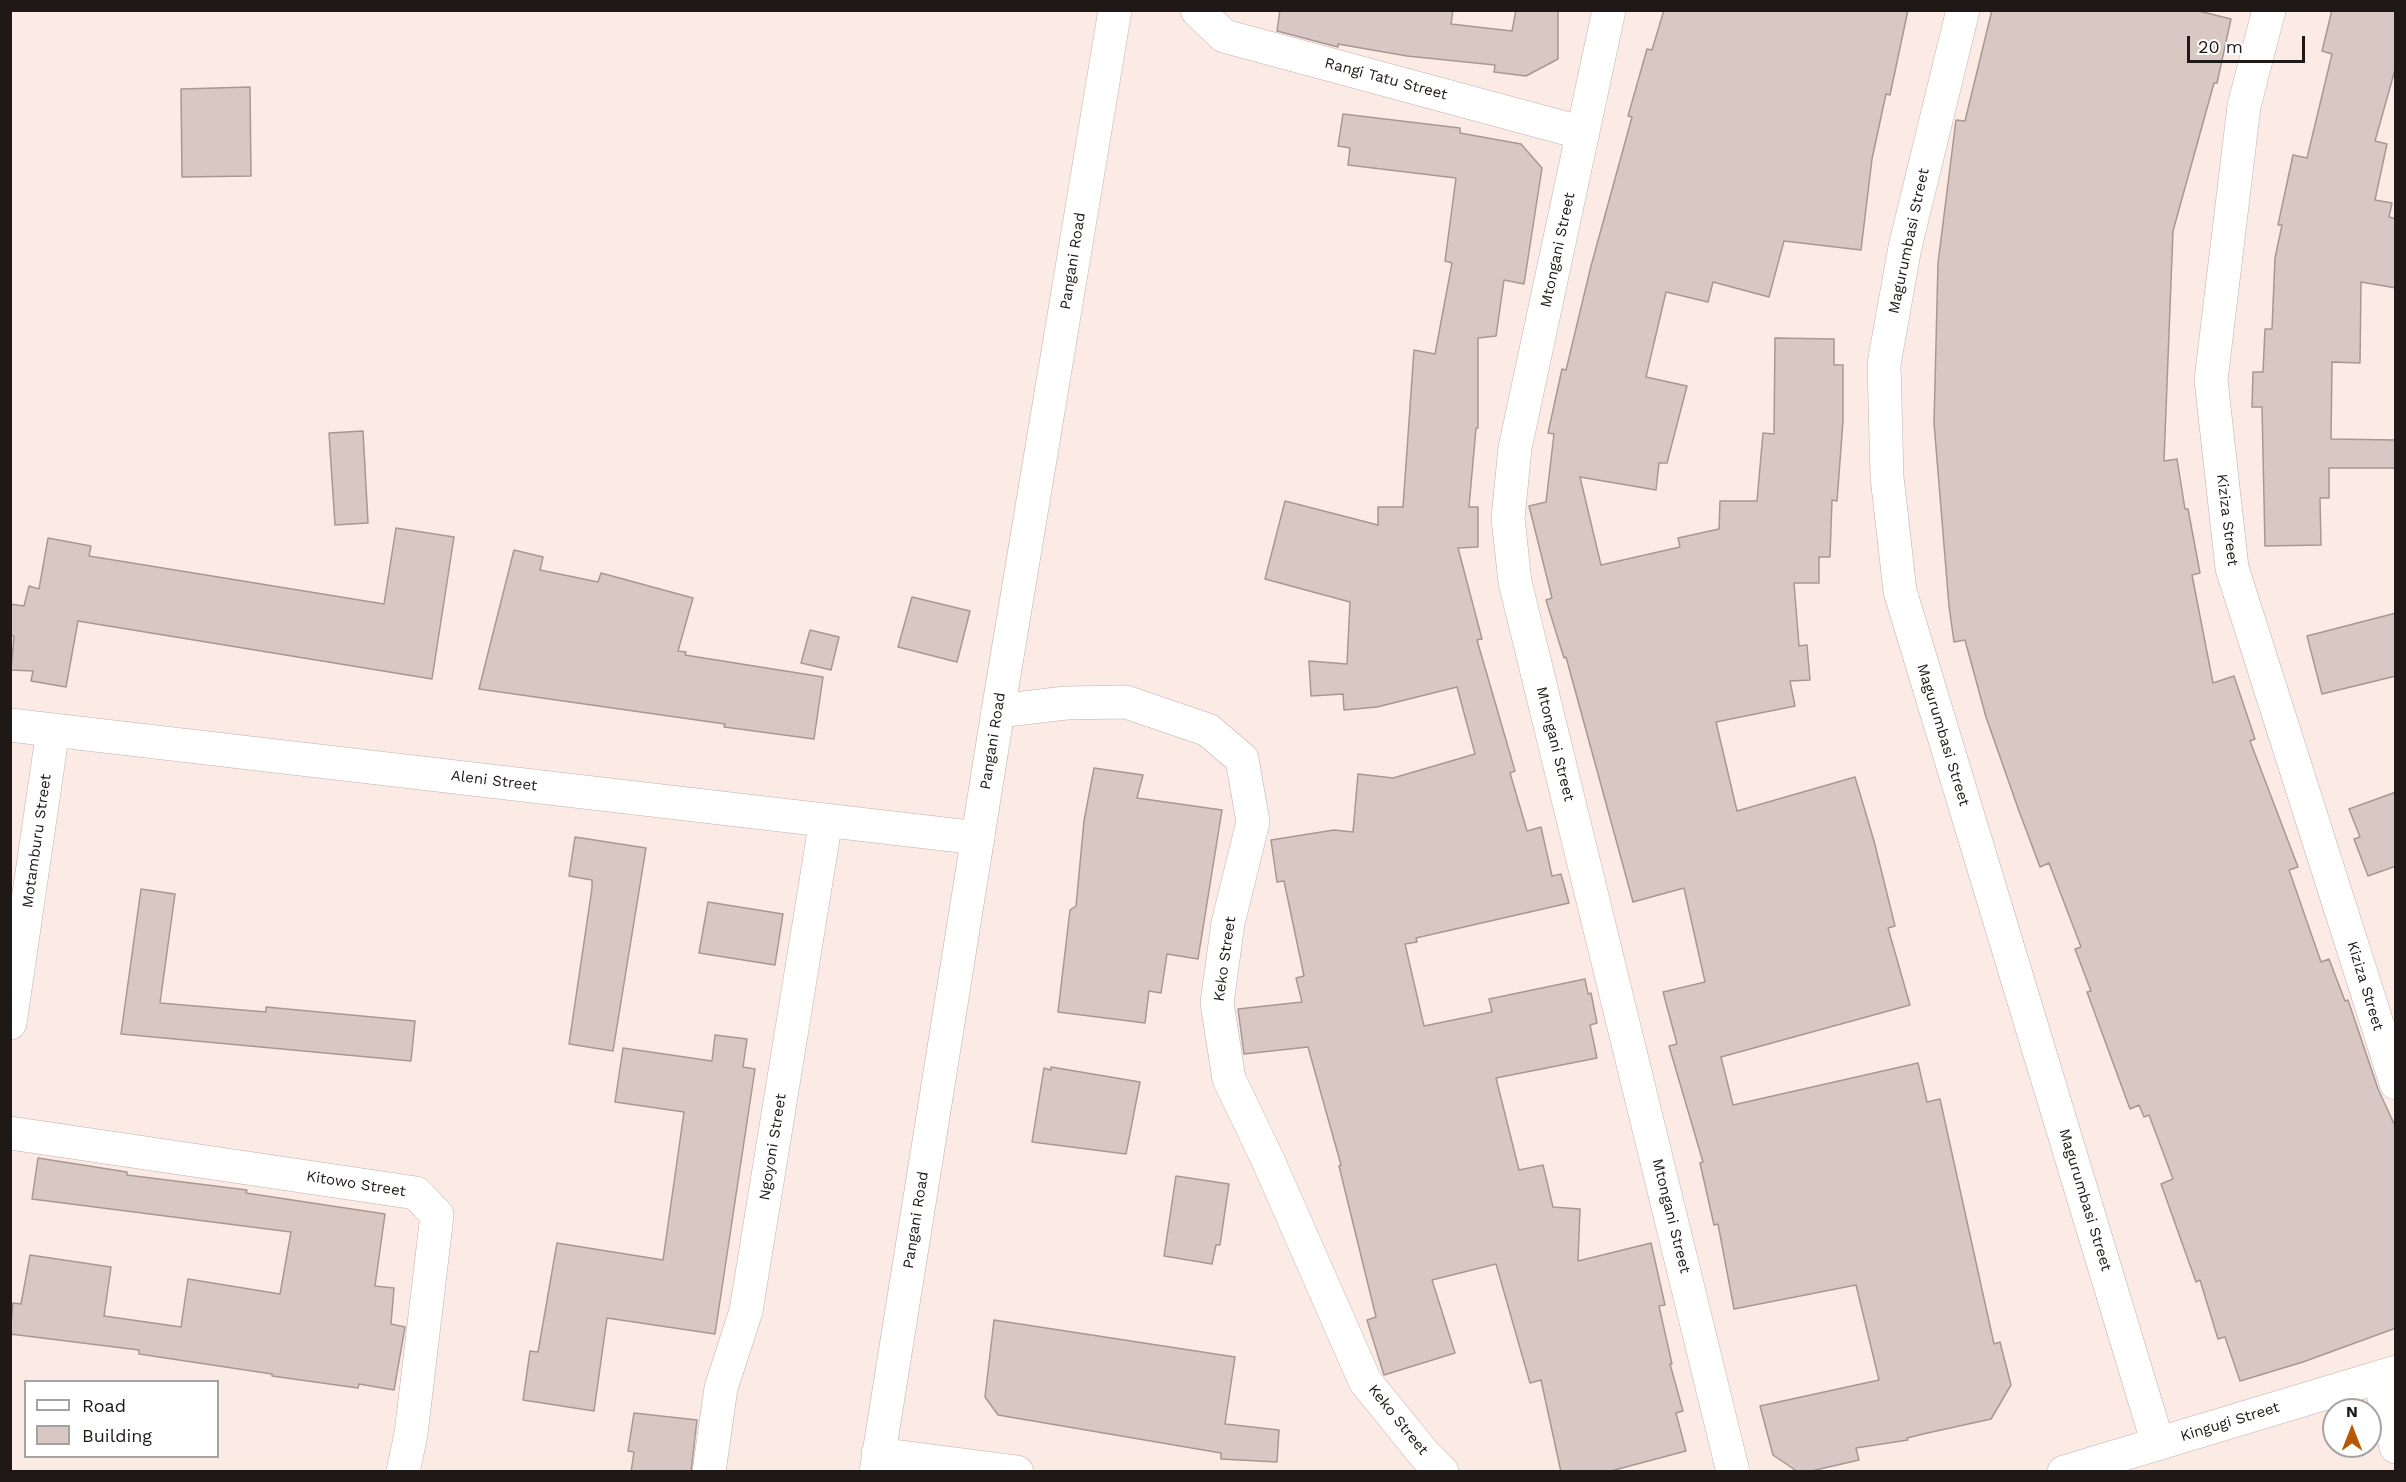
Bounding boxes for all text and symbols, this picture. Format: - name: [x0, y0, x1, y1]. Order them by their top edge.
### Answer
- scale bar: [2190, 24, 2308, 62]
- text: 20 m: [2198, 36, 2243, 57]
- street label: Rangi Tatu Street: [1323, 54, 1449, 104]
- street label: Magurumbasi Street: [1885, 167, 1933, 315]
- street label: Mtongani Street: [1537, 191, 1579, 309]
- street label: Pangani Road: [1056, 211, 1090, 311]
- street label: Kiziza Street: [2212, 473, 2242, 567]
- street label: Magurumbasi Street: [1913, 662, 1973, 808]
- street label: Mtongani Street: [1532, 685, 1578, 803]
- street label: Pangani Road: [976, 691, 1010, 791]
- street label: Aleni Street: [450, 767, 538, 795]
- street label: Motamburu Street: [19, 773, 55, 909]
- street label: Keko Street: [1210, 915, 1240, 1003]
- street label: Kiziza Street: [2343, 939, 2387, 1033]
- street label: Ngoyoni Street: [756, 1092, 790, 1202]
- street label: Magurumbasi Street: [2055, 1127, 2115, 1273]
- street label: Mtongani Street: [1648, 1157, 1694, 1275]
- street label: Kitowo Street: [305, 1167, 407, 1201]
- street label: Pangani Road: [899, 1170, 933, 1270]
- legend: [24, 1380, 219, 1458]
- street label: Keko Street: [1364, 1381, 1432, 1459]
- text: Road: [82, 1395, 126, 1416]
- street label: Kingugi Street: [2178, 1398, 2282, 1446]
- north arrow: [2322, 1398, 2382, 1458]
- text: N: [2346, 1402, 2358, 1421]
- text: Building: [82, 1425, 152, 1446]

